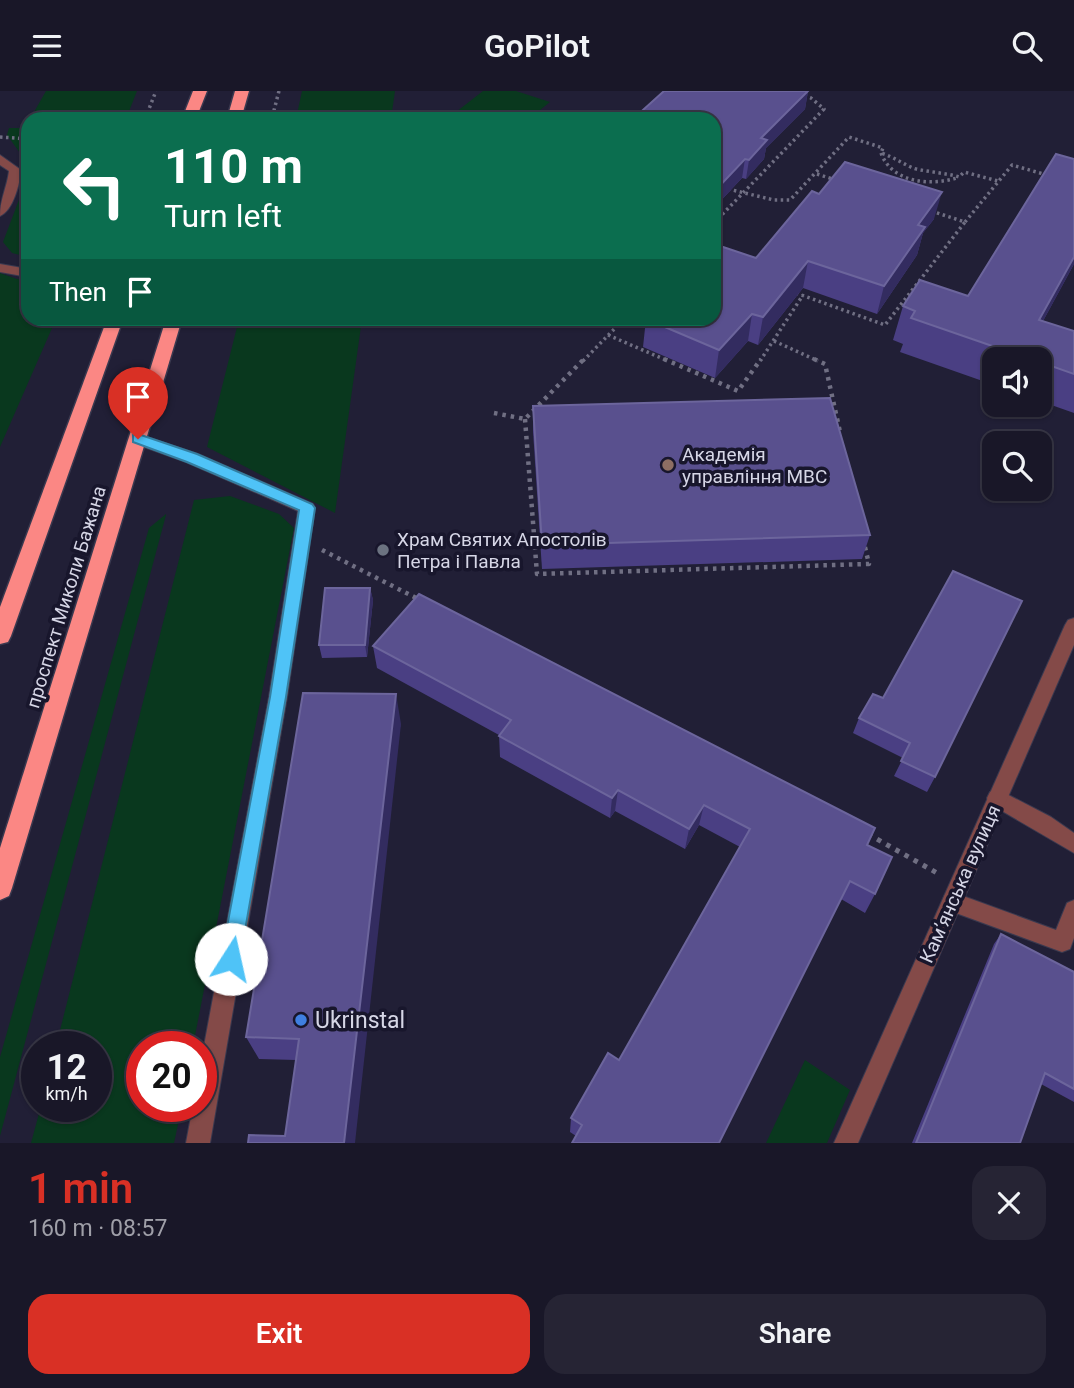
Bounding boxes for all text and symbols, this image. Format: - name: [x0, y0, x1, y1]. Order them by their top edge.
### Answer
- icon: menu: [28, 27, 66, 65]
- text: GoPilot: [484, 27, 590, 65]
- icon: search: [1008, 27, 1046, 65]
- text: 110 m: [164, 138, 303, 195]
- icon: left: [49, 140, 140, 231]
- text: Turn left: [164, 197, 282, 235]
- icon: arrive: [121, 273, 159, 311]
- text: Then: [49, 277, 107, 307]
- map controls: [982, 347, 1052, 501]
- button: sound: [982, 347, 1052, 417]
- pin: [108, 367, 168, 439]
- icon: arrive: [119, 378, 157, 416]
- button: search: [982, 431, 1052, 501]
- place label: Академія управління МВС: [682, 443, 827, 488]
- marker: Академія управління МВС: [660, 457, 676, 473]
- street label: проспект Миколи Бажана: [21, 483, 111, 711]
- place label: Храм Святих Апостолів Петра і Павла: [397, 528, 607, 573]
- marker: Храм Святих Апостолів Петра і Павла: [375, 542, 391, 558]
- street label: Камʼянська вулиця: [915, 801, 1005, 967]
- position arrow: [194, 922, 268, 996]
- place label: Ukrinstal: [315, 1007, 405, 1034]
- marker: Ukrinstal: [293, 1012, 309, 1028]
- speed limit sign: 20: [126, 1031, 217, 1122]
- text: 12: [46, 1047, 87, 1088]
- text: km/h: [45, 1083, 88, 1104]
- text: 1 min: [28, 1164, 133, 1213]
- button: close: [972, 1166, 1046, 1240]
- text: 160 m · 08:57: [28, 1215, 167, 1242]
- button: Exit: [28, 1294, 530, 1374]
- button: Share: [544, 1294, 1046, 1374]

